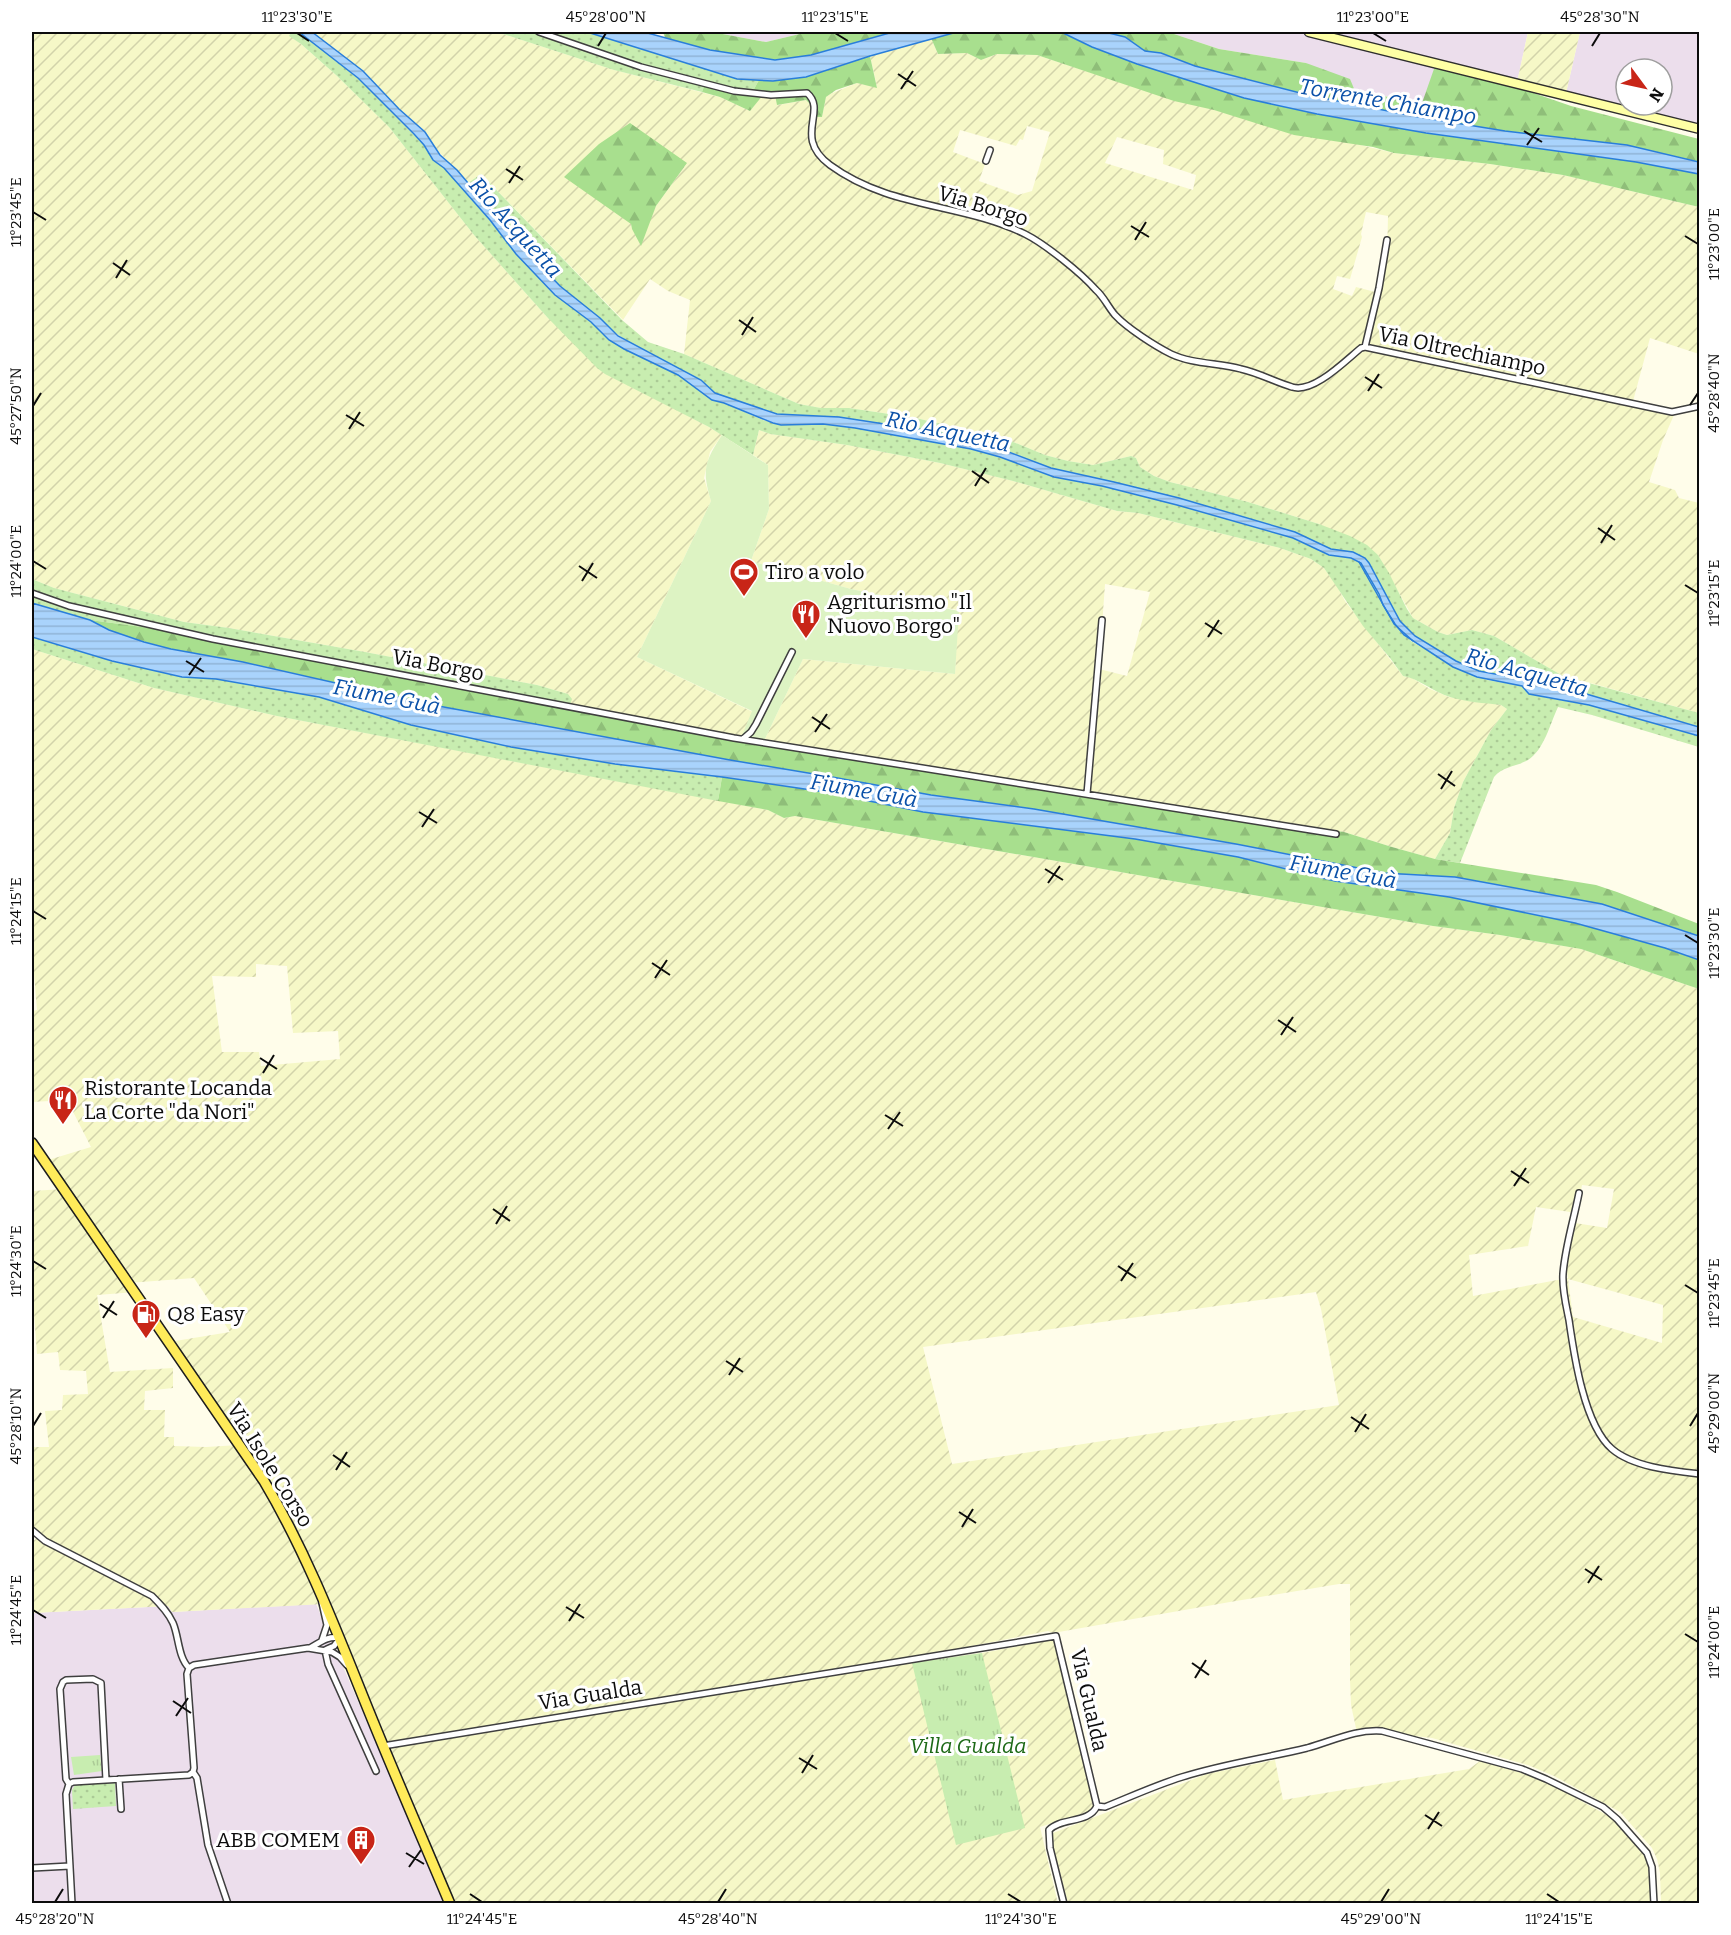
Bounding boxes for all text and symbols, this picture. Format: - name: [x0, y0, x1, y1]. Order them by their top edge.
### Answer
- text: 11°23'30"E: [261, 8, 333, 26]
- text: 45°28'00"N: [566, 8, 646, 26]
- text: 11°23'15"E: [801, 8, 869, 26]
- text: 11°23'00"E: [1337, 8, 1409, 26]
- text: 45°28'30"N: [1560, 8, 1640, 26]
- north arrow: [1614, 57, 1674, 117]
- water label: Torrente Chiampo: [1298, 73, 1478, 130]
- text: N: [1645, 85, 1667, 105]
- water label: Rio Acquetta: [463, 171, 568, 283]
- text: 11°23'45"E: [7, 177, 25, 247]
- street label: Via Borgo: [935, 180, 1031, 232]
- text: 11°23'00"E: [1705, 208, 1723, 280]
- street label: Via Oltrechiampo: [1376, 321, 1548, 381]
- text: 45°28'40"N: [1705, 353, 1723, 433]
- text: 45°27'50"N: [7, 367, 25, 445]
- water label: Rio Acquetta: [883, 405, 1012, 458]
- text: 11°24'00"E: [7, 525, 25, 597]
- sports icon: Tiro a volo: [728, 556, 760, 598]
- place label: Tiro a volo: [765, 559, 865, 585]
- text: 11°23'15"E: [1705, 559, 1723, 627]
- place label: Agriturismo "Il Nuovo Borgo": [827, 589, 972, 639]
- restaurant icon: Agriturismo "Il Nuovo Borgo": [790, 598, 822, 640]
- water label: Rio Acquetta: [1463, 642, 1591, 703]
- street label: Via Borgo: [390, 643, 486, 687]
- water label: Fiume Guà: [331, 673, 443, 720]
- water label: Fiume Guà: [808, 768, 920, 813]
- water label: Fiume Guà: [1287, 849, 1399, 894]
- text: 11°24'15"E: [7, 877, 25, 945]
- text: 11°23'30"E: [1705, 907, 1723, 979]
- place label: Ristorante Locanda La Corte "da Nori": [84, 1075, 272, 1125]
- restaurant icon: Ristorante Locanda La Corte "da Nori": [47, 1084, 79, 1126]
- text: 11°24'30"E: [7, 1225, 25, 1297]
- text: 11°23'45"E: [1705, 1258, 1723, 1328]
- fuel station icon: Q8 Easy: [130, 1298, 162, 1340]
- place label: Q8 Easy: [167, 1301, 245, 1327]
- text: 45°29'00"N: [1705, 1373, 1723, 1453]
- text: 45°28'10"N: [7, 1387, 25, 1464]
- street label: Via Isole Corso: [221, 1398, 319, 1532]
- text: 11°24'45"E: [7, 1575, 25, 1645]
- text: 11°24'00"E: [1705, 1606, 1723, 1678]
- street label: Via Gualda: [1065, 1646, 1114, 1754]
- street label: Via Gualda: [536, 1674, 644, 1716]
- park label: Villa Gualda: [909, 1733, 1027, 1759]
- building icon: ABB COMEM: [345, 1824, 377, 1866]
- place label: ABB COMEM: [216, 1827, 340, 1853]
- text: 45°28'20"N: [16, 1910, 95, 1928]
- text: 11°24'45"E: [447, 1910, 517, 1928]
- text: 45°28'40"N: [678, 1910, 758, 1928]
- text: 11°24'30"E: [985, 1910, 1057, 1928]
- text: 45°29'00"N: [1341, 1910, 1421, 1928]
- text: 11°24'15"E: [1525, 1910, 1593, 1928]

